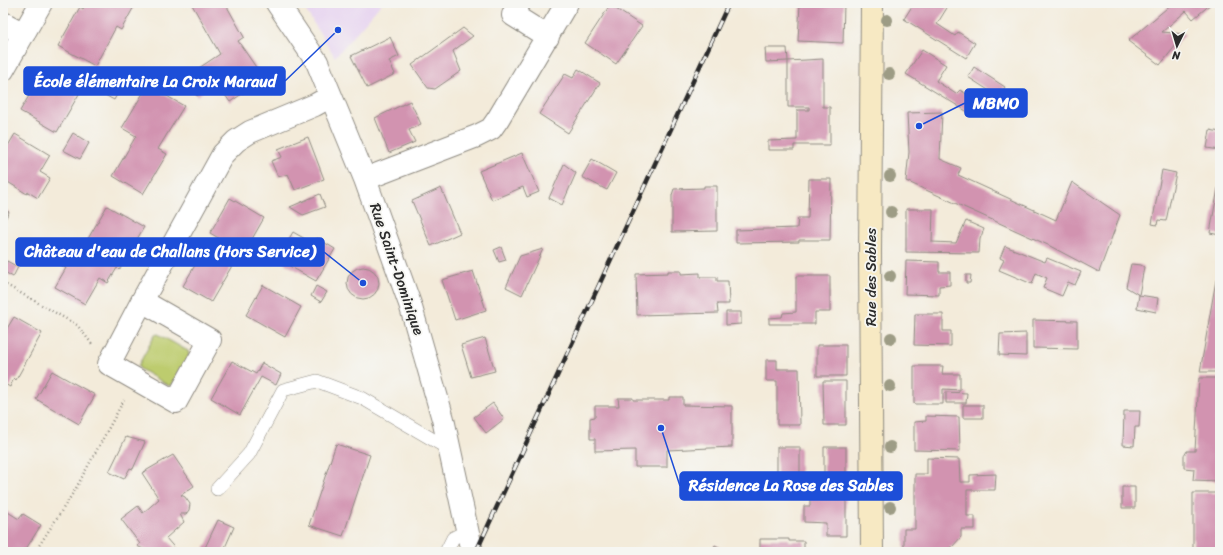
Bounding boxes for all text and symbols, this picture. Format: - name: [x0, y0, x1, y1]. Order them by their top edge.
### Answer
- north arrow: [1157, 26, 1197, 66]
- text: N: [1171, 46, 1182, 65]
- callout: École élémentaire La Croix Maraud: [24, 67, 285, 95]
- text: École élémentaire La Croix Maraud: [34, 67, 278, 96]
- callout: MBMO: [965, 89, 1027, 117]
- text: MBMO: [972, 89, 1020, 118]
- street label: Rue Saint-Dominique: [362, 199, 432, 339]
- street label: Rue des Sables: [858, 228, 884, 326]
- text: Château d'eau de Challans (Hors Service): [23, 237, 317, 266]
- callout: Château d'eau de Challans (Hors Service): [16, 238, 324, 266]
- text: Résidence La Rose des Sables: [688, 471, 894, 500]
- callout: Résidence La Rose des Sables: [680, 472, 902, 500]

